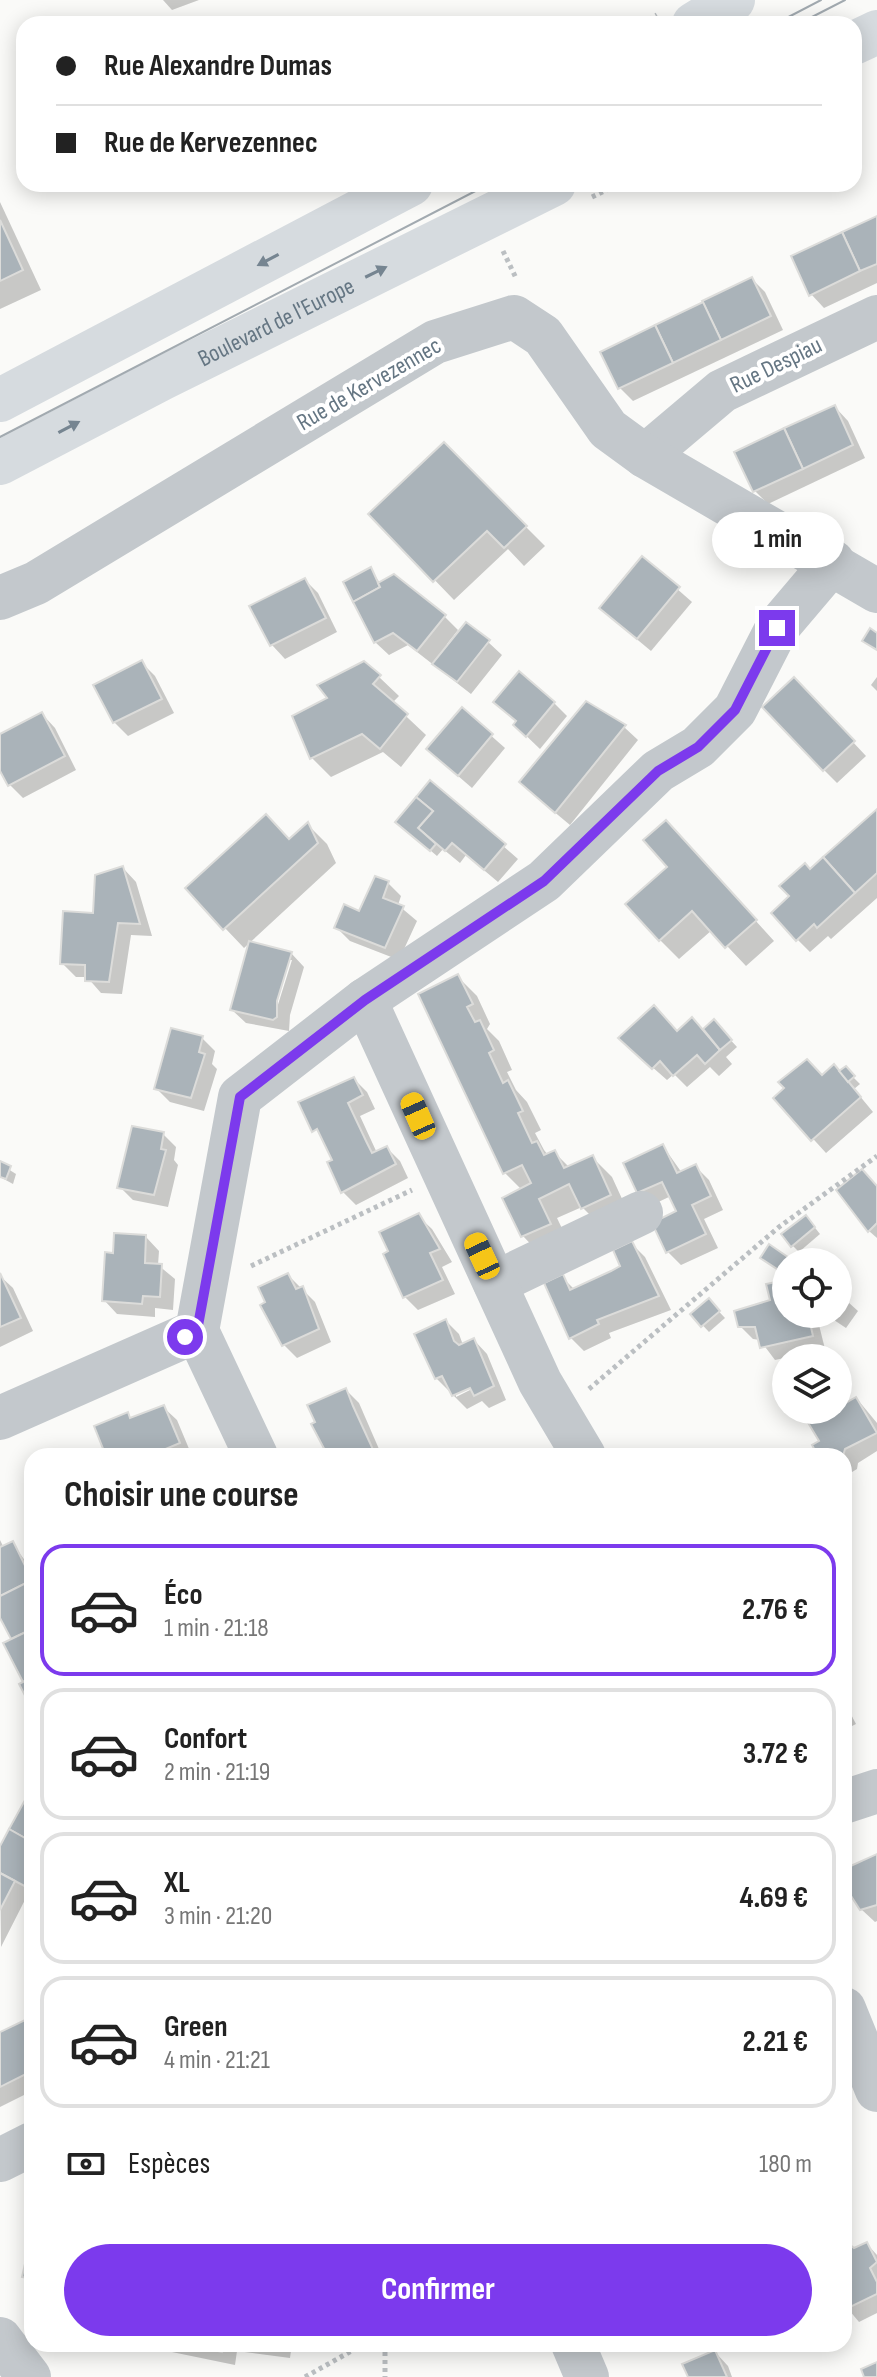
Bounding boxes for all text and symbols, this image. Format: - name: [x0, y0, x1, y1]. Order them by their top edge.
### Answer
- text: Rue Alexandre Dumas: [104, 48, 332, 84]
- text: Rue de Kervezennec: [104, 125, 318, 161]
- one-way arrow: [257, 254, 280, 267]
- one-way arrow: [365, 265, 388, 279]
- street label: Boulevard de l'Europe: [193, 271, 359, 373]
- street label: Rue Despiau: [725, 330, 827, 400]
- street label: Rue de Kervezennec: [292, 331, 446, 437]
- one-way arrow: [58, 420, 81, 433]
- callout: 1 min: [711, 512, 843, 568]
- text: 1 min: [754, 524, 802, 555]
- route end: [759, 610, 795, 646]
- car: [397, 1089, 439, 1143]
- car: [461, 1229, 503, 1283]
- map controls: [772, 1248, 852, 1424]
- button: locate: [772, 1248, 852, 1328]
- route start: [167, 1319, 203, 1355]
- button: layers: [772, 1344, 852, 1424]
- text: Choisir une course: [64, 1474, 299, 1517]
- icon: car: [68, 1574, 140, 1646]
- text: Éco: [164, 1577, 203, 1613]
- text: 2.76 €: [742, 1592, 808, 1628]
- text: 1 min · 21:18: [164, 1613, 269, 1644]
- icon: car: [68, 1718, 140, 1790]
- text: Confort: [164, 1721, 247, 1757]
- text: 3.72 €: [743, 1736, 808, 1772]
- text: 2 min · 21:19: [164, 1757, 270, 1788]
- icon: car: [68, 1862, 140, 1934]
- text: XL: [164, 1865, 190, 1901]
- text: 4.69 €: [740, 1880, 808, 1916]
- text: 3 min · 21:20: [164, 1901, 272, 1932]
- icon: car: [68, 2006, 140, 2078]
- text: Green: [164, 2009, 228, 2045]
- text: 2.21 €: [742, 2024, 808, 2060]
- text: 4 min · 21:21: [164, 2045, 270, 2076]
- icon: cash: [64, 2142, 108, 2186]
- text: Espèces: [128, 2146, 210, 2182]
- text: 180 m: [759, 2149, 812, 2180]
- button: Confirmer: [64, 2244, 812, 2336]

